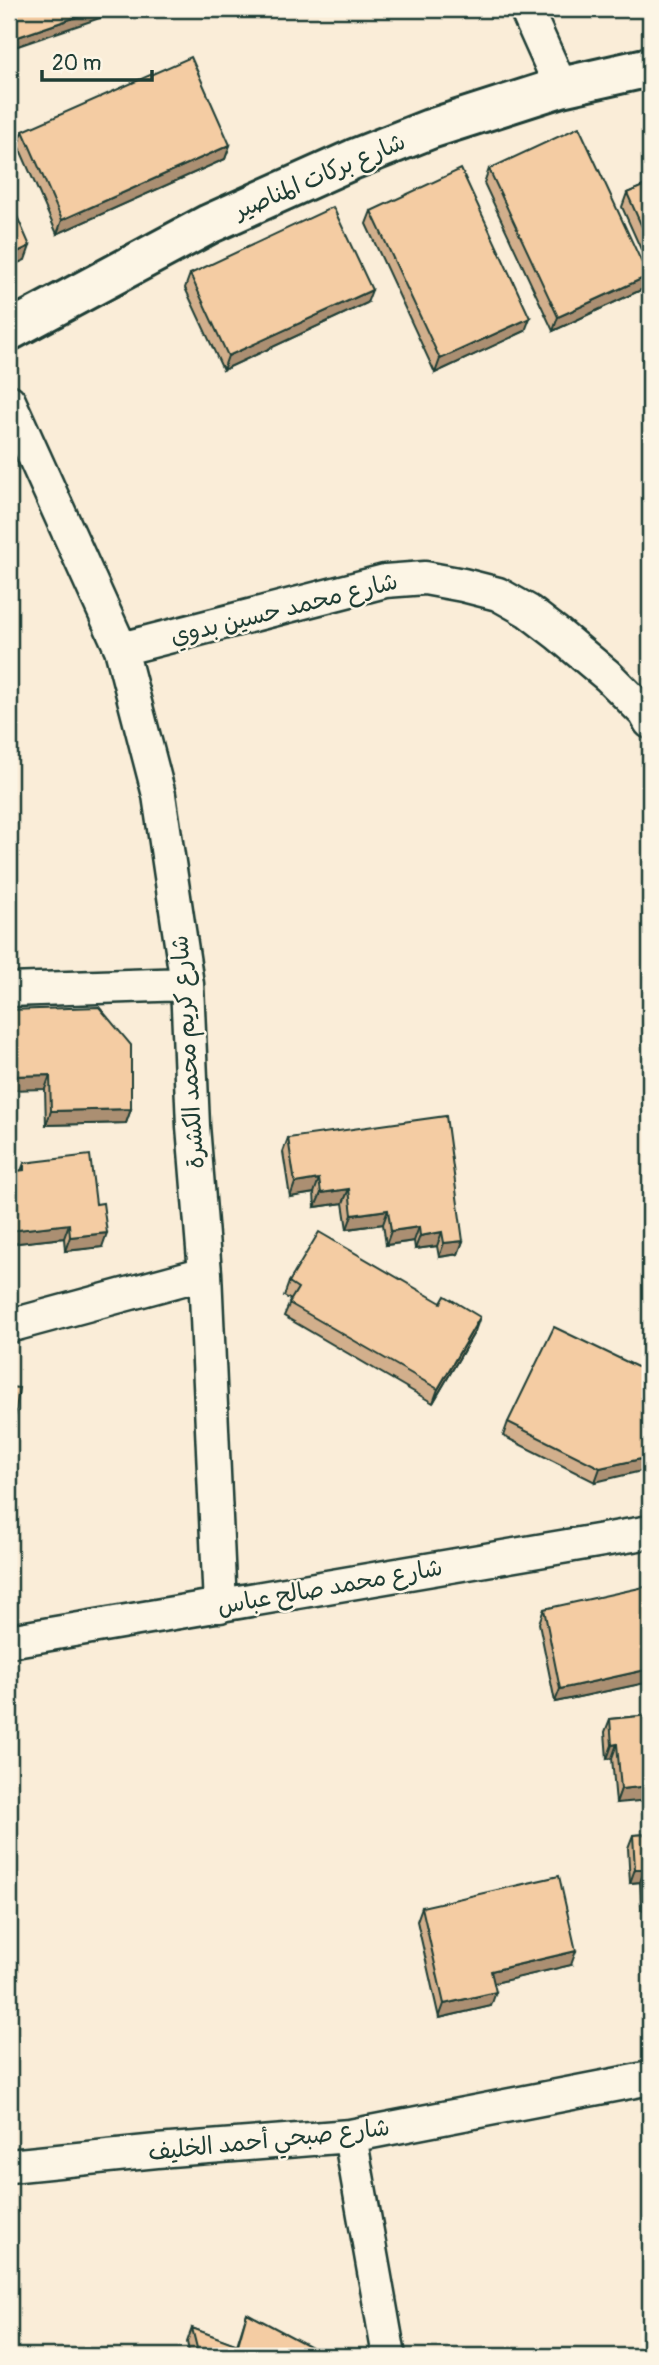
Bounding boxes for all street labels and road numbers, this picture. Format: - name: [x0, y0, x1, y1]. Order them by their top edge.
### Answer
- street label: شارع بركات المناصير: [228, 127, 411, 228]
- street label: شارع محمد حسين بدوي: [167, 567, 401, 653]
- street label: شارع كريم محمد الكشرة: [165, 934, 214, 1170]
- street label: شارع محمد صالح عباس: [215, 1553, 445, 1623]
- street label: شارع صبحي أحمد الخليف: [147, 2112, 392, 2173]

